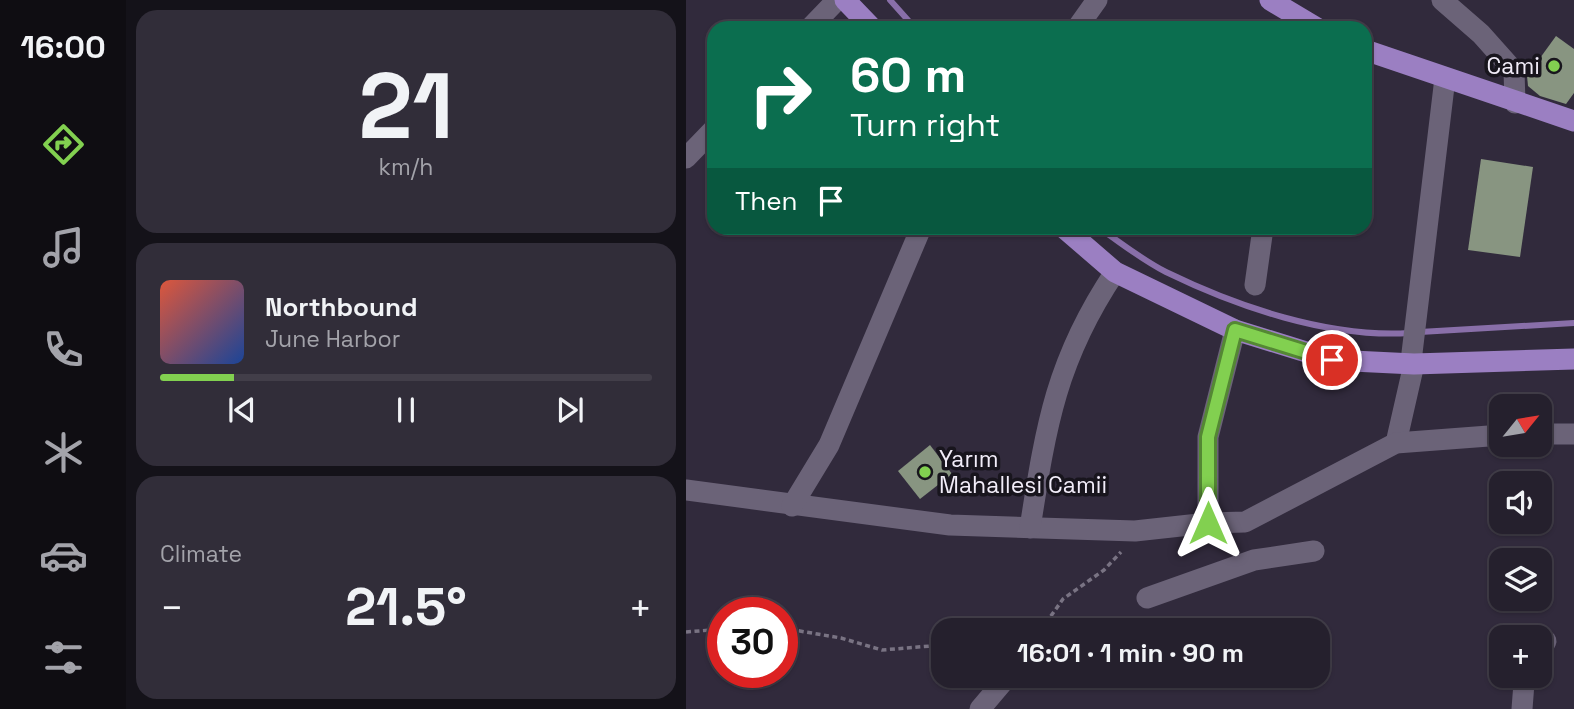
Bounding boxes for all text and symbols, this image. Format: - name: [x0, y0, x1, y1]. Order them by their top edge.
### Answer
- text: 16:00: [20, 27, 106, 67]
- text: 60 m: [850, 44, 966, 106]
- text: 21: [358, 48, 454, 165]
- icon: right: [735, 49, 826, 140]
- place label: Cami: [1487, 51, 1540, 81]
- marker: Cami: [1546, 58, 1562, 74]
- text: Turn right: [850, 105, 1000, 145]
- icon: directions: [39, 120, 88, 169]
- text: km/h: [379, 152, 433, 182]
- icon: arrive: [812, 182, 850, 220]
- text: Then: [735, 184, 798, 218]
- icon: music: [39, 223, 88, 272]
- text: Northbound: [265, 290, 418, 324]
- text: June Harbor: [265, 324, 400, 354]
- icon: phone: [39, 325, 88, 374]
- pin: [1302, 330, 1362, 390]
- icon: arrive: [1313, 341, 1351, 379]
- icon: previous: [223, 391, 261, 429]
- icon: pause: [387, 391, 425, 429]
- icon: next: [551, 391, 589, 429]
- north arrow: [1489, 394, 1552, 457]
- map controls: [1489, 394, 1552, 688]
- icon: climate: [39, 428, 88, 477]
- place label: Yarım Mahallesi Camii: [939, 444, 1107, 500]
- marker: Yarım Mahallesi Camii: [917, 464, 933, 480]
- button: sound: [1489, 471, 1552, 534]
- position arrow: [1171, 486, 1245, 560]
- icon: car: [39, 531, 88, 580]
- text: Climate: [160, 539, 242, 569]
- button: layers: [1489, 548, 1552, 611]
- text: 21.5°: [345, 574, 467, 640]
- text: −: [160, 584, 184, 632]
- text: +: [628, 584, 652, 632]
- speed limit sign: 30: [707, 597, 798, 688]
- button: +: [1489, 625, 1552, 688]
- icon: filters: [39, 633, 88, 682]
- text: 16:01 · 1 min · 90 m: [1017, 636, 1244, 670]

